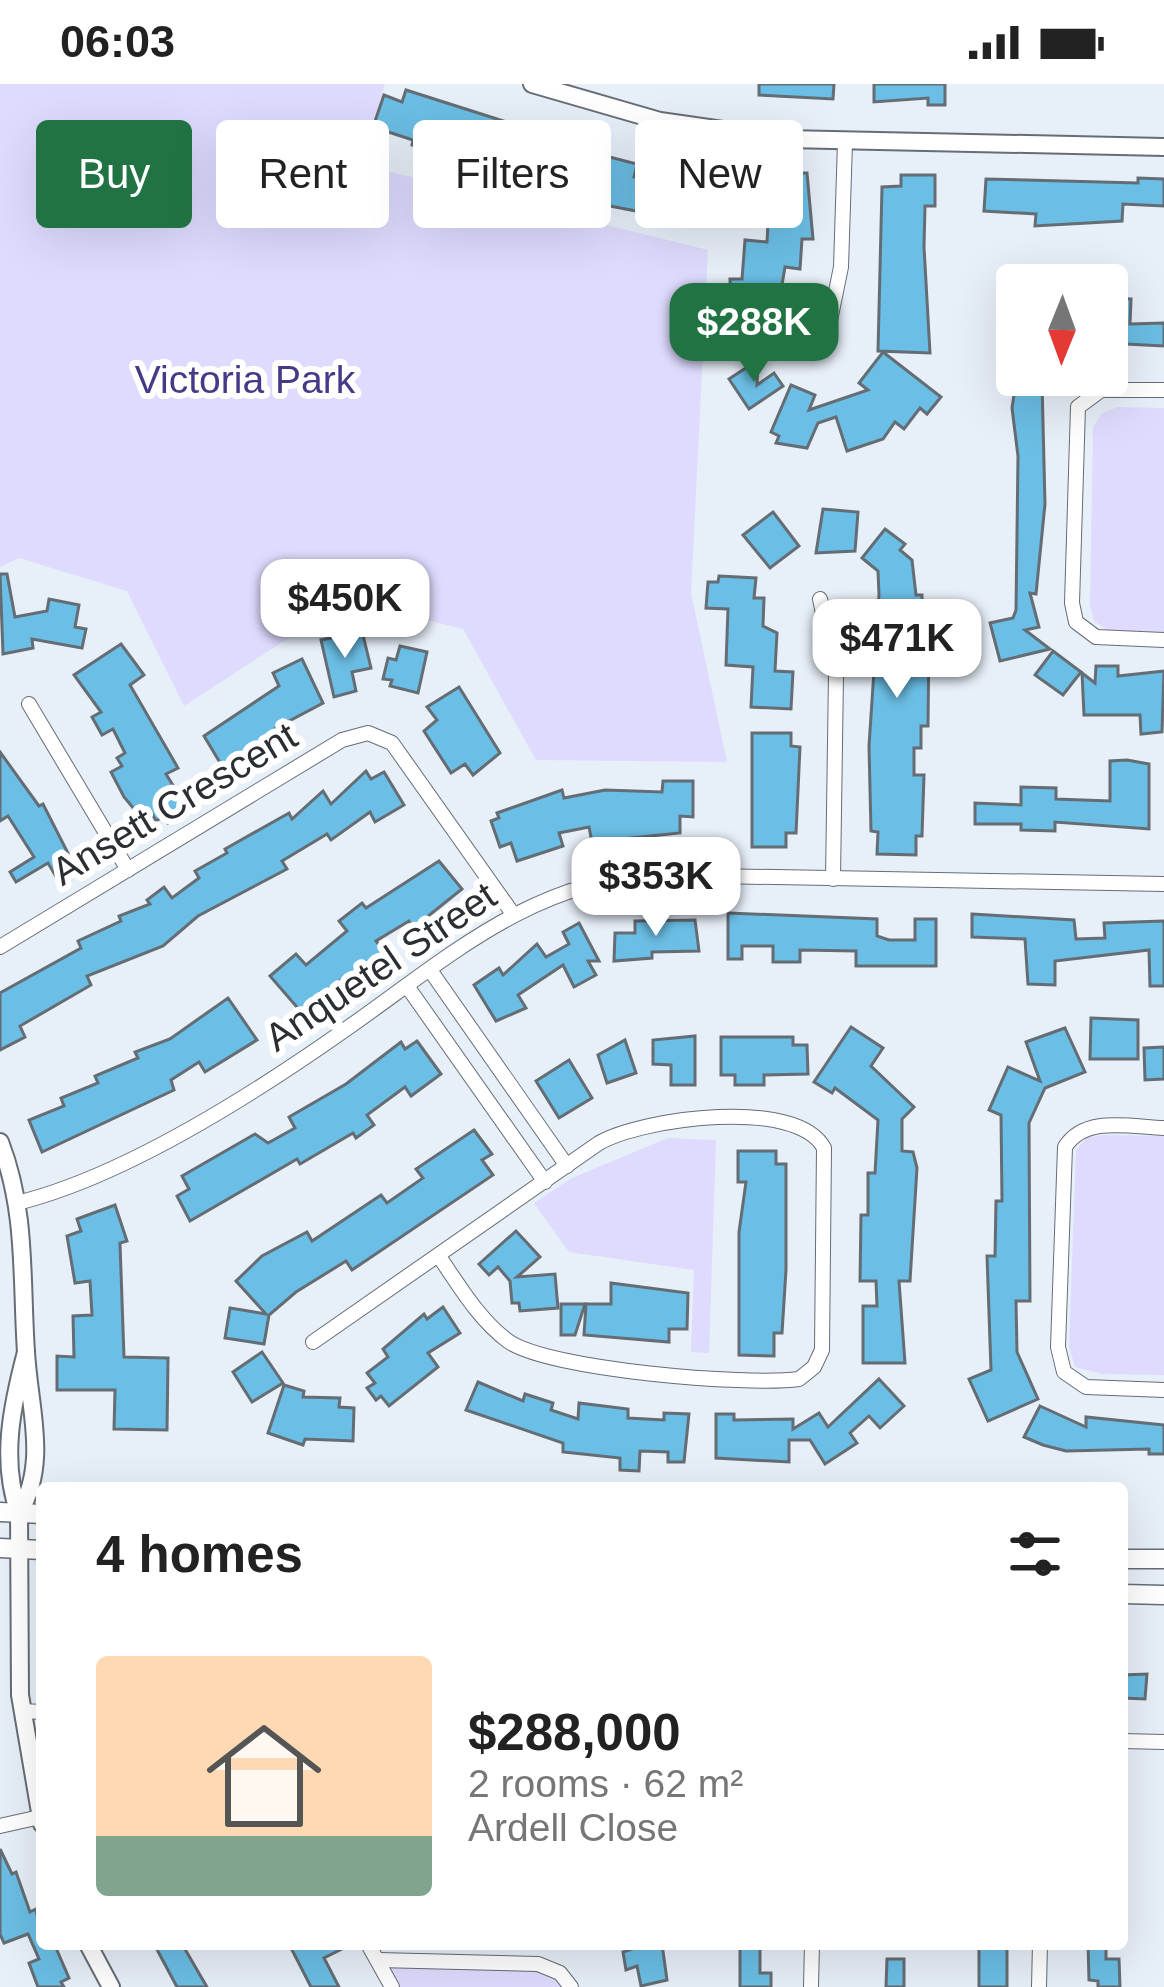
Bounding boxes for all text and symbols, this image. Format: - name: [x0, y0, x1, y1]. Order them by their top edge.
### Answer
- text: 06:03: [60, 16, 175, 67]
- chip: Buy: [36, 120, 192, 228]
- chip: Rent: [216, 120, 389, 228]
- chip: Filters: [413, 120, 611, 228]
- chip: New: [635, 120, 803, 228]
- north arrow: [996, 264, 1128, 396]
- map controls: [996, 264, 1128, 396]
- pin: $288K: [670, 283, 838, 385]
- text: $288K: [697, 300, 811, 343]
- park label: Victoria Park: [135, 358, 356, 401]
- pin: $450K: [261, 559, 429, 661]
- text: $450K: [288, 576, 402, 619]
- pin: $471K: [813, 599, 981, 701]
- text: $471K: [840, 616, 954, 659]
- street label: Ansett Crescent: [44, 713, 304, 893]
- pin: $353K: [572, 837, 740, 939]
- text: $353K: [599, 854, 713, 897]
- street label: Anquetel Street: [257, 873, 504, 1059]
- icon: filters: [1002, 1521, 1068, 1587]
- text: 4 homes: [96, 1526, 303, 1583]
- icon: home: [192, 1704, 336, 1848]
- text: $288,000: [468, 1704, 681, 1761]
- text: 2 rooms · 62 m²: [468, 1762, 743, 1805]
- text: Ardell Close: [468, 1806, 678, 1849]

